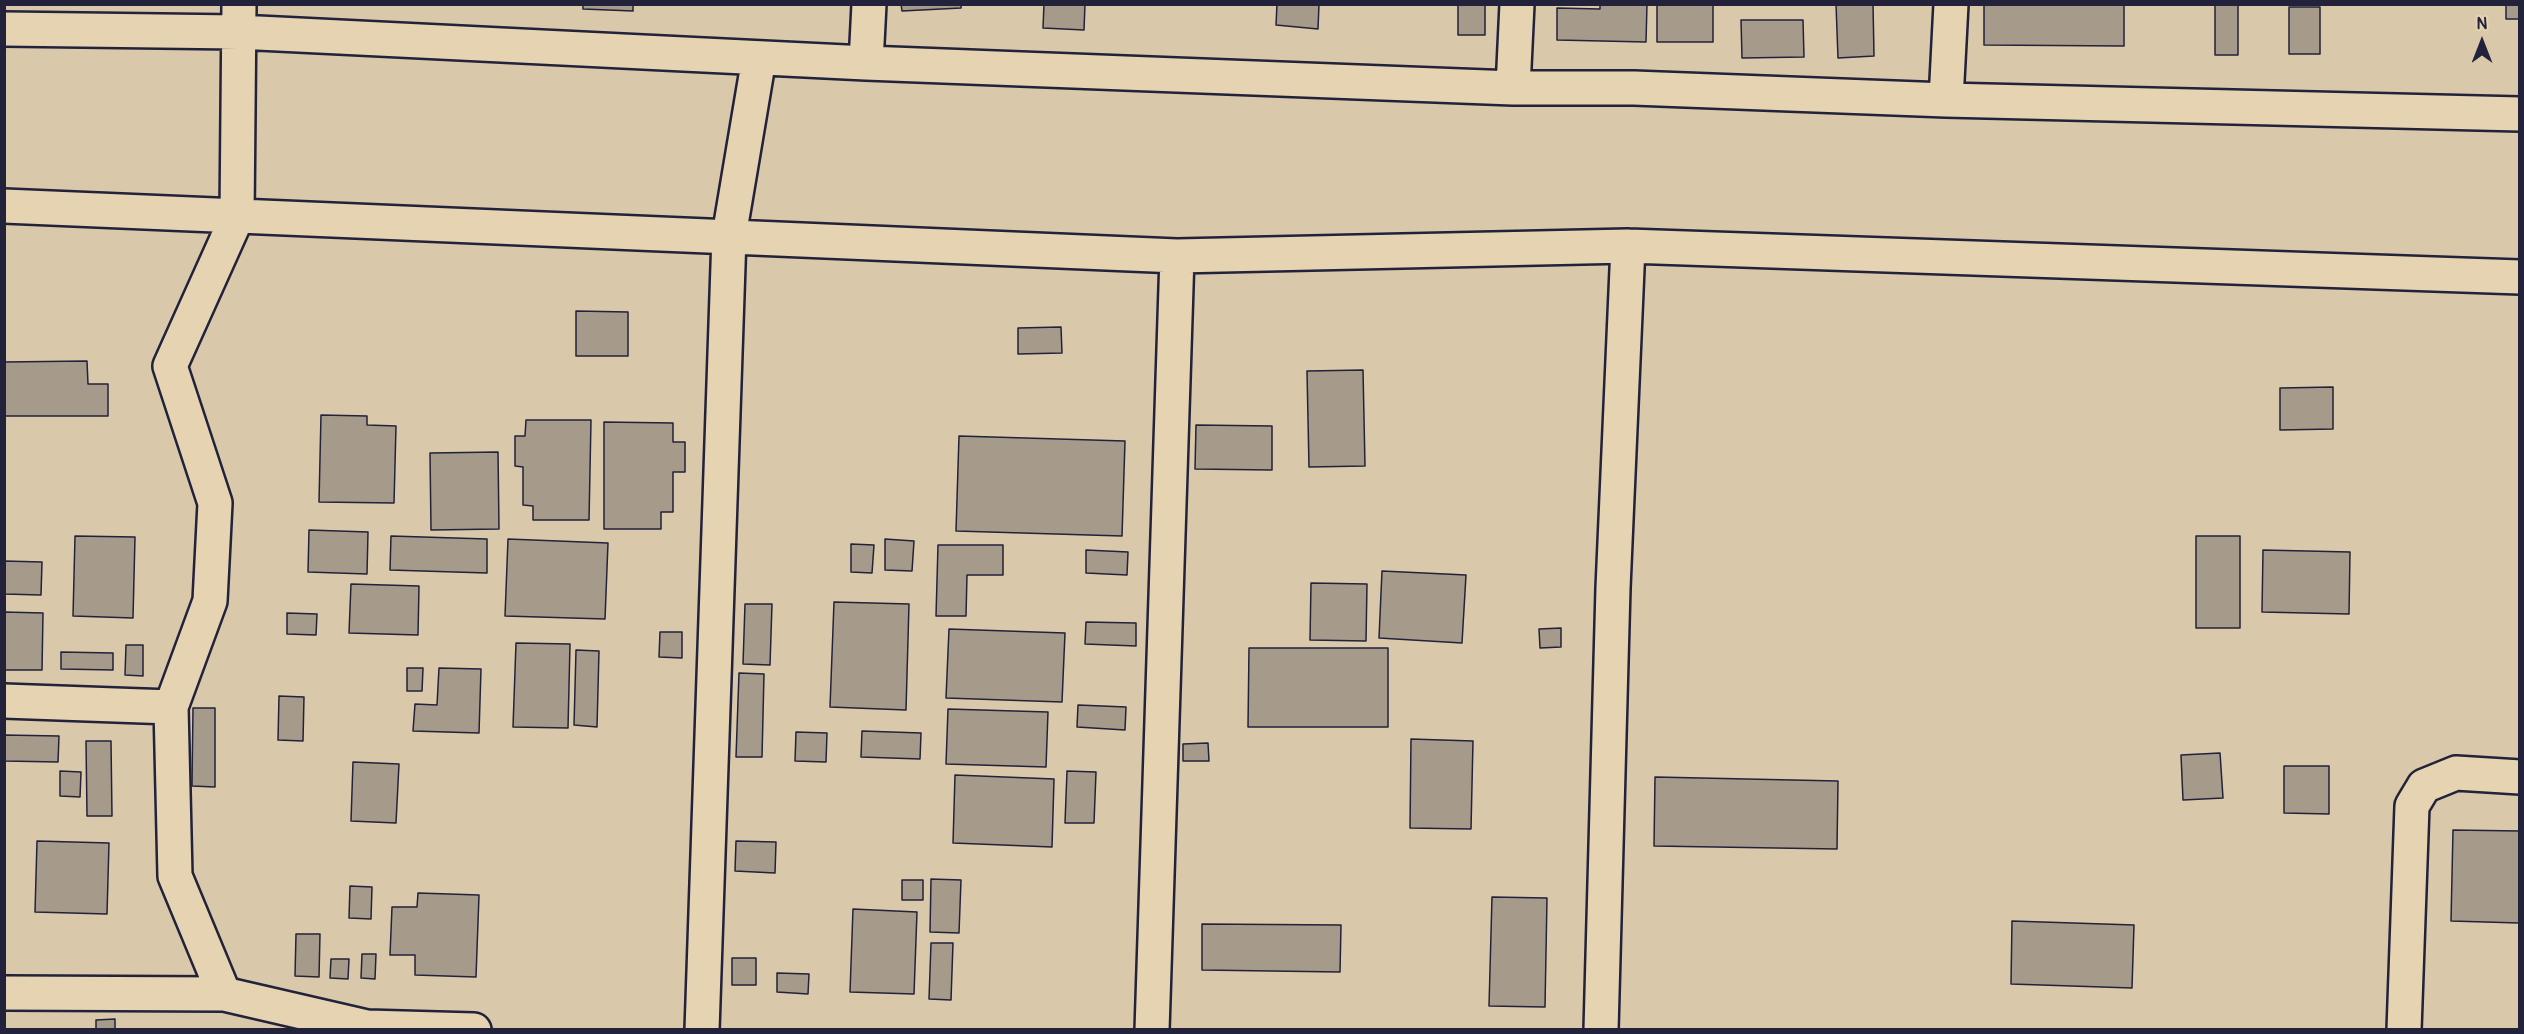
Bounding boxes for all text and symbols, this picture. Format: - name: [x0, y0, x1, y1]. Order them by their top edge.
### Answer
- north arrow: [2452, 12, 2512, 72]
- text: N: [2477, 14, 2487, 34]

